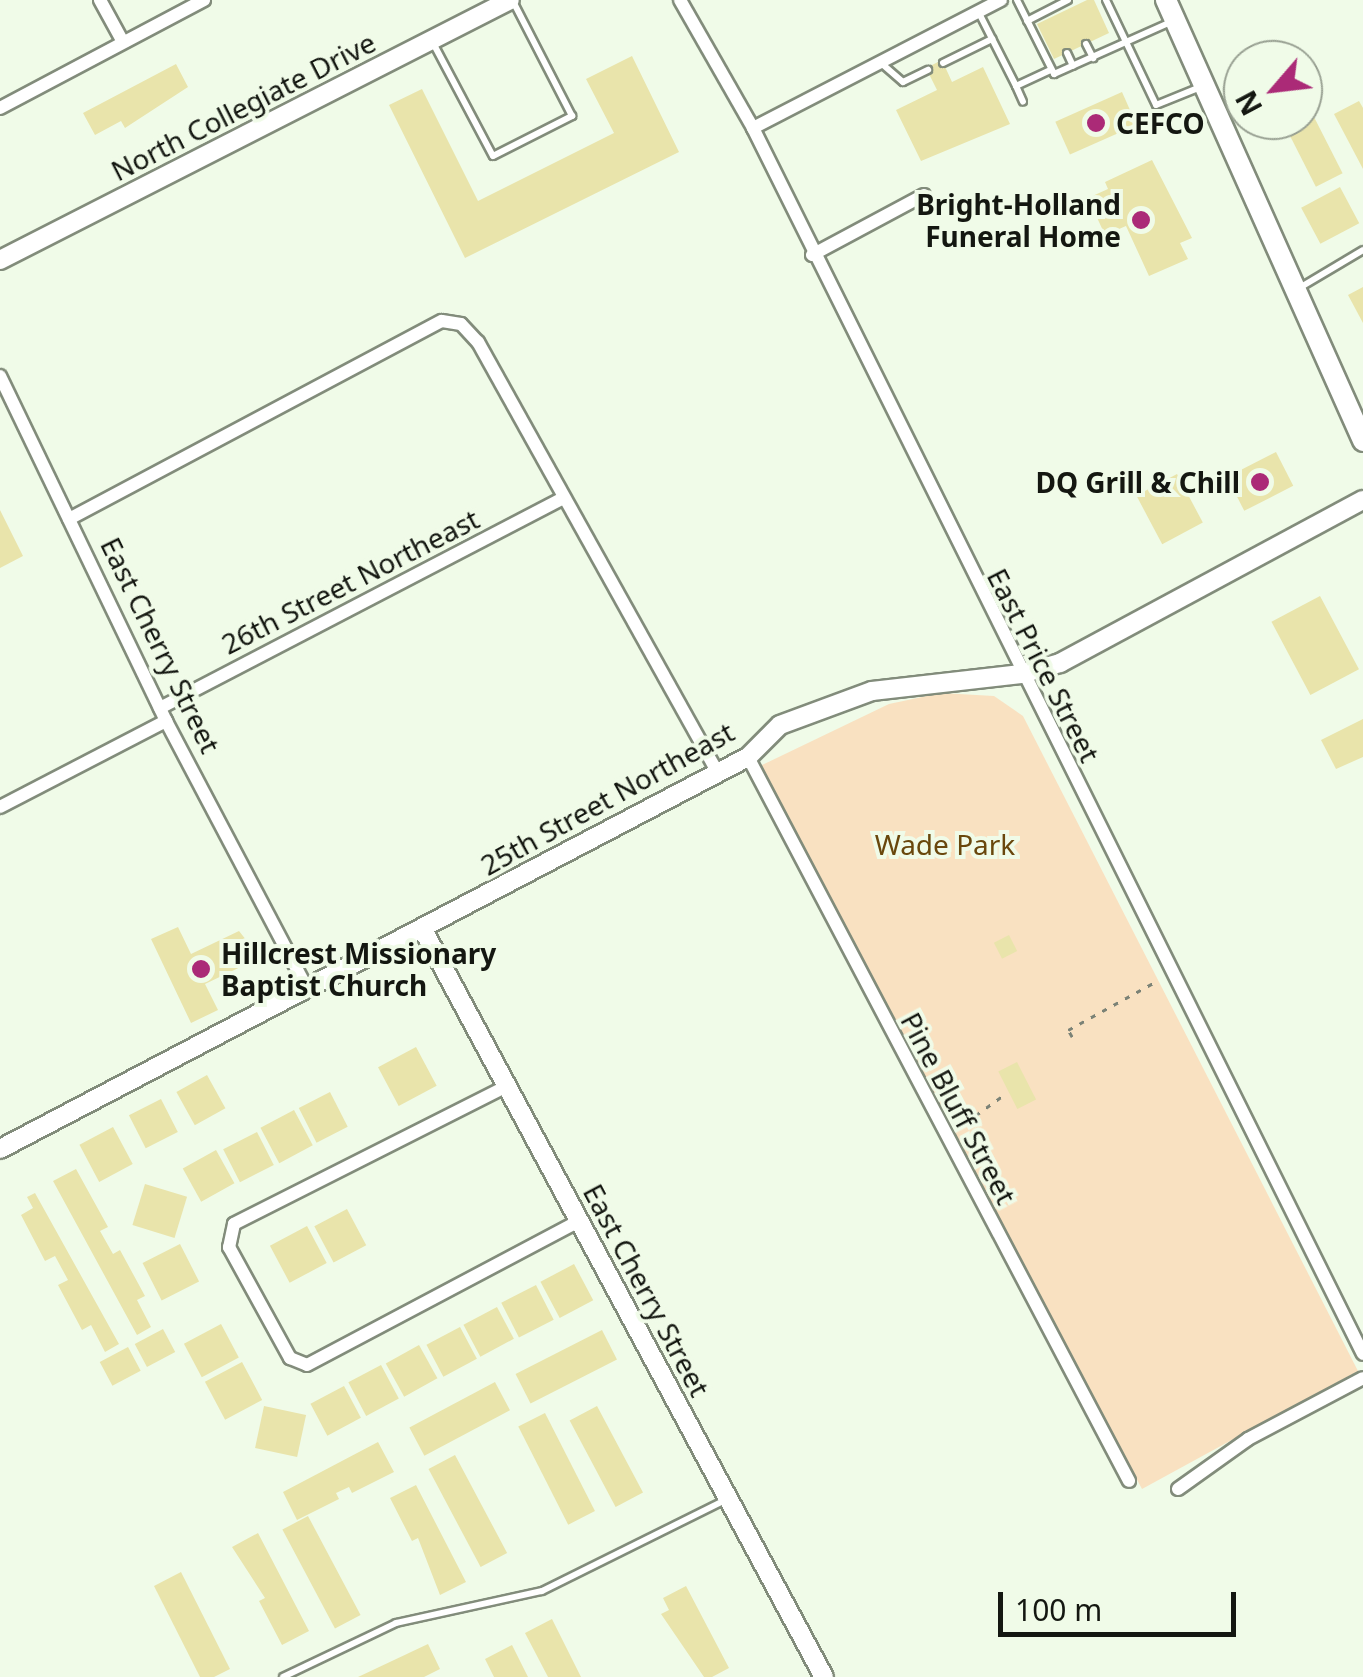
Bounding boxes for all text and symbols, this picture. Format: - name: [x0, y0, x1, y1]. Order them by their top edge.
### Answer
- street label: North Collegiate Drive: [105, 25, 381, 187]
- north arrow: [1223, 40, 1323, 140]
- text: N: [1226, 84, 1270, 122]
- place label: CEFCO: [1116, 106, 1205, 140]
- marker: CEFCO: [1085, 112, 1107, 134]
- place label: Bright-Holland Funeral Home: [916, 187, 1121, 253]
- marker: Bright-Holland Funeral Home: [1130, 209, 1152, 231]
- place label: DQ Grill & Chill: [1035, 465, 1240, 499]
- marker: DQ Grill & Chill: [1249, 471, 1271, 493]
- street label: 26th Street Northeast: [216, 501, 484, 661]
- street label: East Cherry Street: [94, 532, 228, 758]
- street label: East Price Street: [981, 563, 1107, 767]
- street label: 25th Street Northeast: [474, 714, 740, 882]
- park label: Wade Park: [875, 827, 1015, 861]
- place label: Hillcrest Missionary Baptist Church: [221, 936, 496, 1002]
- marker: Hillcrest Missionary Baptist Church: [190, 958, 212, 980]
- street label: Pine Bluff Street: [894, 1007, 1024, 1209]
- street label: East Cherry Street: [577, 1178, 717, 1402]
- scale bar: [1003, 1572, 1240, 1634]
- text: 100 m: [1015, 1589, 1102, 1630]

